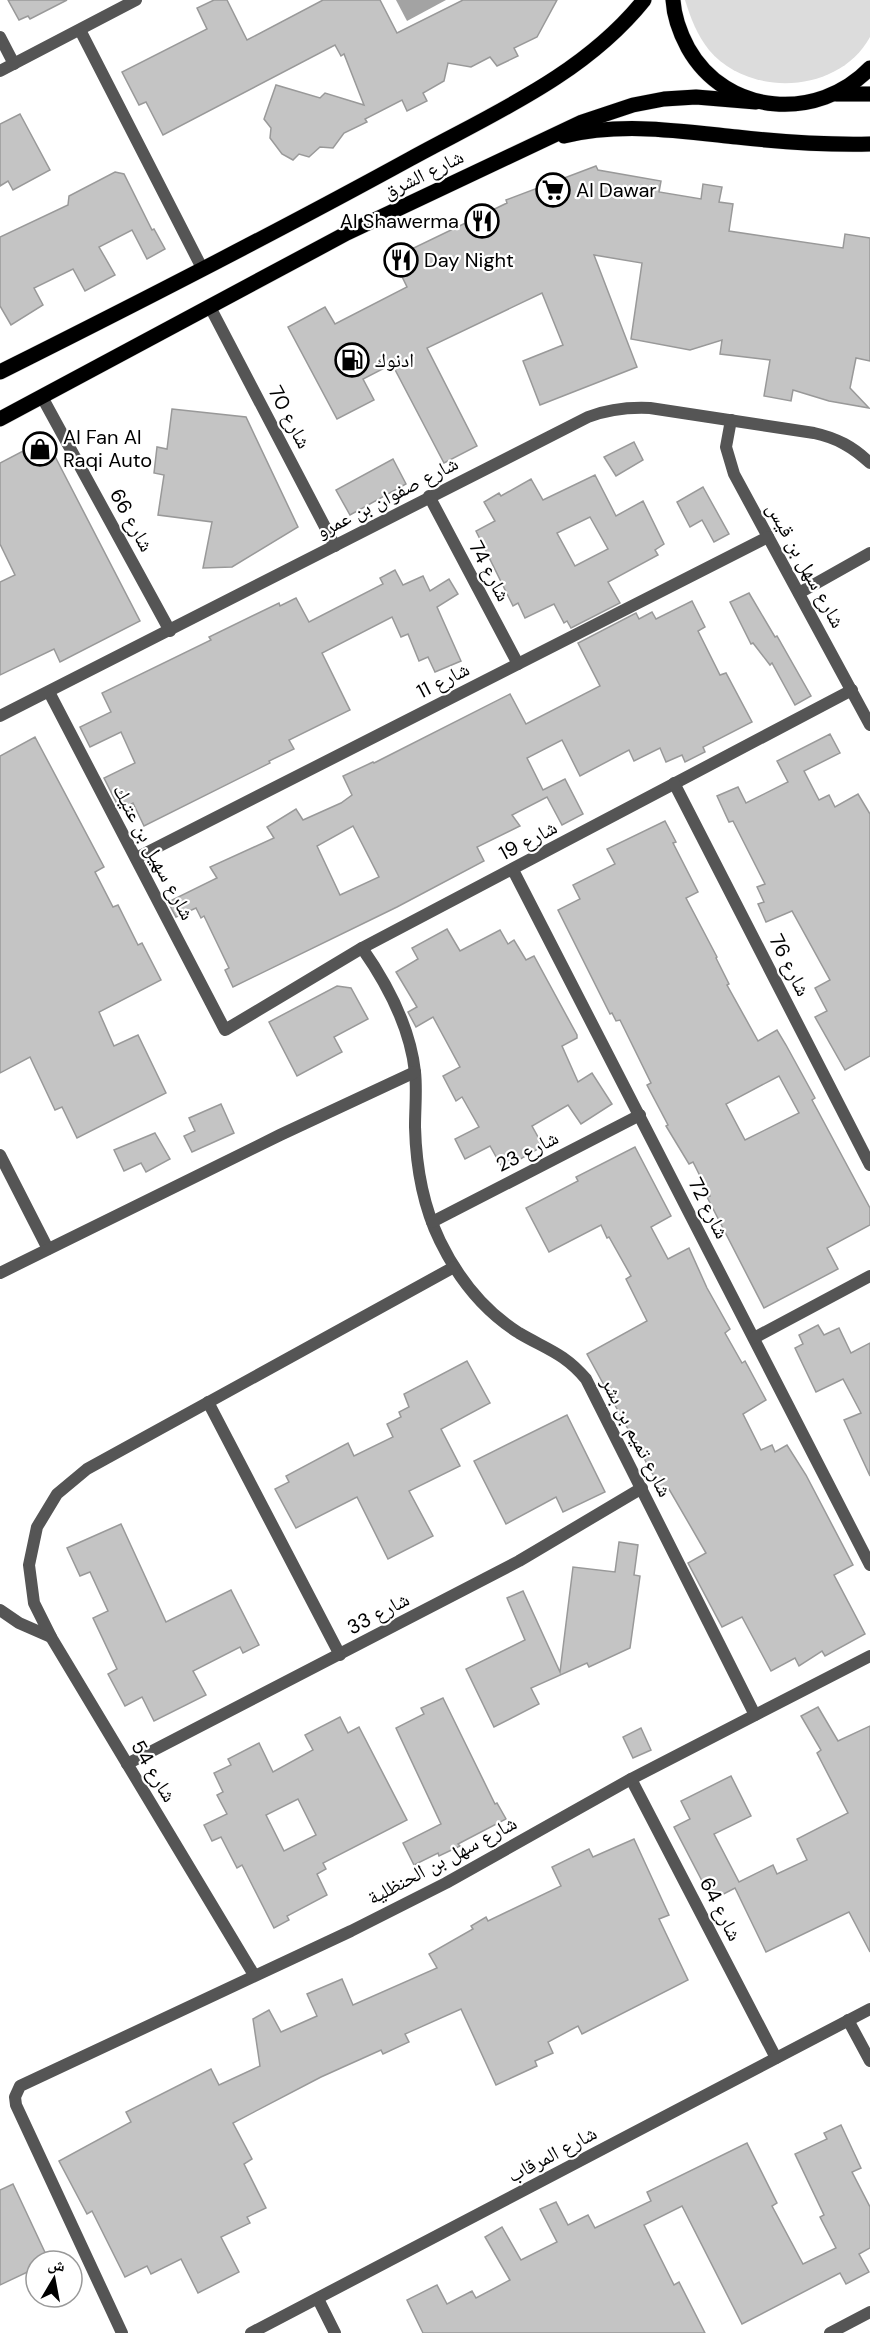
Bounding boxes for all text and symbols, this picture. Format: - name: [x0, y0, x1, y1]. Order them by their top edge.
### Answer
- street label: شارع الشرق: [378, 143, 468, 205]
- supermarket icon: Al Dawar: [535, 172, 571, 208]
- place label: Al Dawar: [576, 177, 657, 203]
- restaurant icon: Al Shawerma: [464, 203, 500, 239]
- place label: Al Shawerma: [340, 208, 459, 234]
- restaurant icon: Day Night: [383, 242, 419, 278]
- place label: Day Night: [424, 247, 514, 273]
- fuel station icon: ادنوك: [334, 342, 370, 378]
- place label: ادنوك: [375, 347, 414, 373]
- street label: شارع 70: [263, 381, 317, 453]
- place label: Al Fan Al Raqi Auto: [63, 424, 152, 473]
- shop icon: Al Fan Al Raqi Auto: [22, 431, 58, 467]
- street label: شارع صفوان بن عمرو: [311, 450, 463, 544]
- street label: شارع 66: [104, 484, 160, 556]
- street label: شارع سهل بن قيس: [761, 498, 851, 632]
- street label: شارع 74: [463, 536, 517, 606]
- street label: شارع 11: [412, 656, 474, 704]
- street label: شارع سهيل بن عتيك: [107, 780, 201, 924]
- street label: شارع 19: [494, 814, 562, 866]
- street label: شارع 76: [763, 930, 817, 1000]
- street label: شارع 23: [491, 1124, 563, 1178]
- street label: شارع 72: [683, 1173, 735, 1243]
- street label: شارع تميم بن بشر: [594, 1372, 678, 1502]
- street label: شارع 33: [342, 1586, 414, 1640]
- street label: شارع 54: [125, 1735, 183, 1807]
- street label: شارع سهل بن الحنظلية: [363, 1810, 521, 1910]
- street label: شارع 64: [694, 1873, 748, 1945]
- street label: شارع المرقاب: [503, 2120, 601, 2188]
- north arrow: [24, 2249, 84, 2309]
- text: ش: [46, 2253, 67, 2277]

